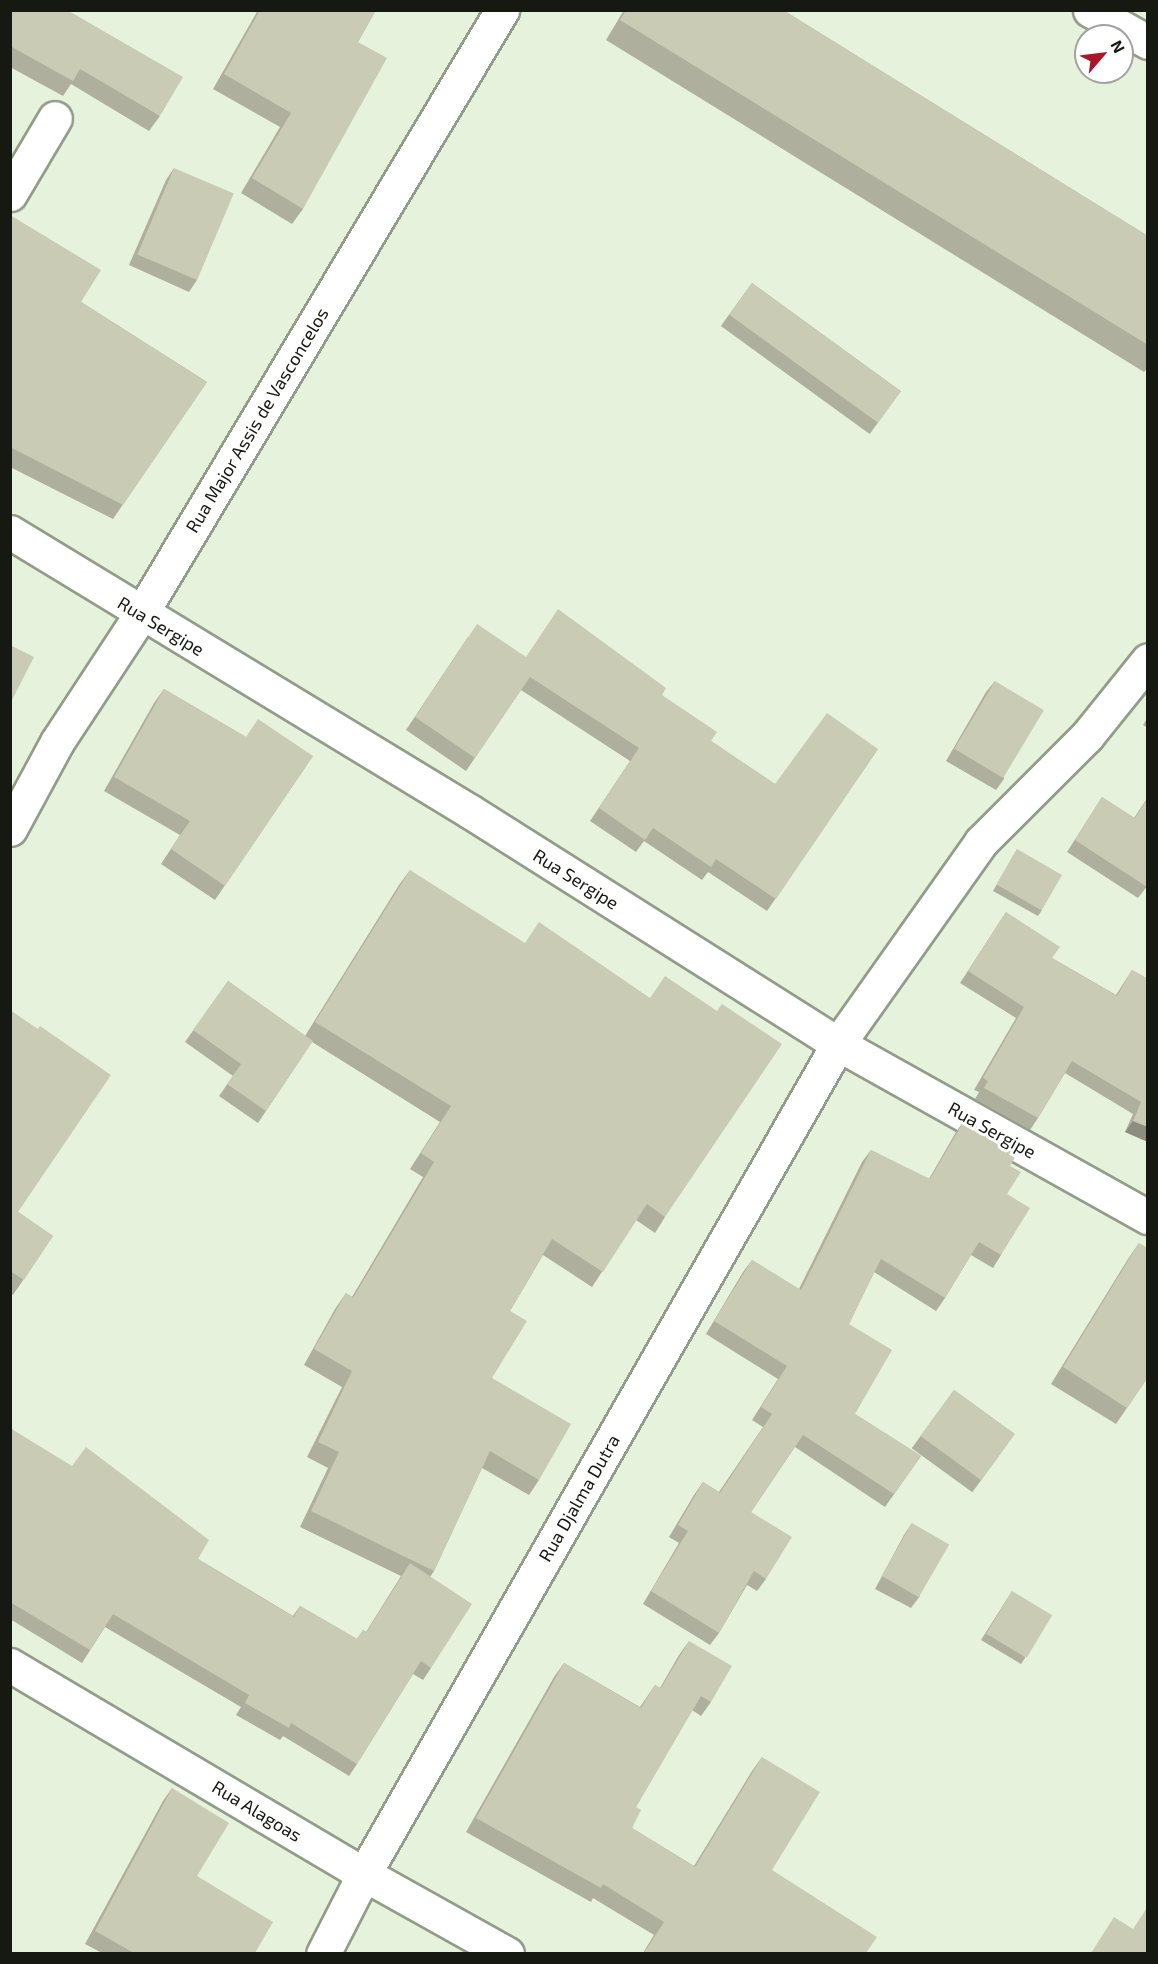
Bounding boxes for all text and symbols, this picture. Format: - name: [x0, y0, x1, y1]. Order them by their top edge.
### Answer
- north arrow: [1074, 24, 1134, 84]
- text: N: [1107, 37, 1130, 56]
- street label: Rua Major Assis de Vasconcelos: [181, 303, 333, 537]
- street label: Rua Sergipe: [114, 592, 208, 660]
- street label: Rua Sergipe: [529, 844, 623, 914]
- street label: Rua Sergipe: [944, 1097, 1040, 1163]
- street label: Rua Djalma Dutra: [534, 1431, 624, 1565]
- street label: Rua Alagoas: [208, 1776, 306, 1846]

